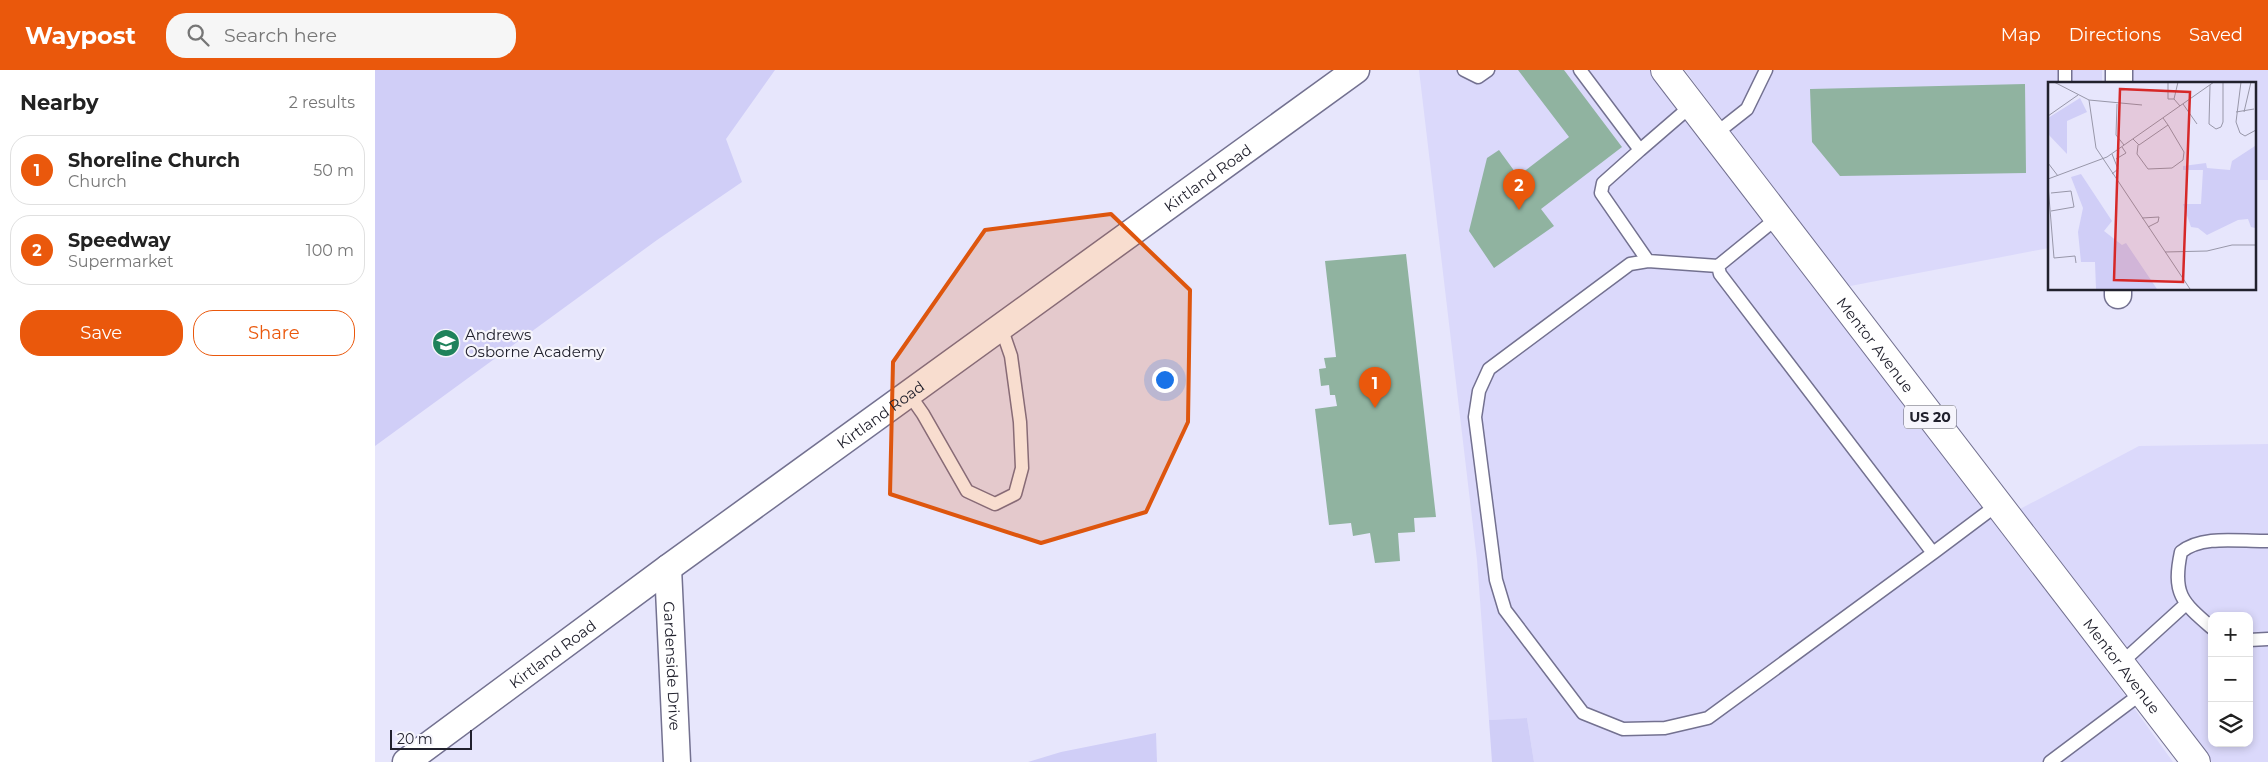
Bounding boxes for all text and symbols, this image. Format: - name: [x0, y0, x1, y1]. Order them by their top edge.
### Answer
- search box: [166, 13, 516, 58]
- text: Waypost: [25, 21, 136, 50]
- icon: search: [184, 21, 212, 49]
- text: Search here: [224, 24, 337, 47]
- text: Map: [2001, 24, 2041, 46]
- text: Directions: [2069, 24, 2161, 46]
- text: Saved: [2189, 24, 2243, 46]
- inset map: [2048, 82, 2255, 290]
- text: Nearby: [20, 90, 99, 115]
- text: 2 results: [289, 93, 355, 112]
- street label: Kirtland Road: [1160, 139, 1255, 216]
- text: Shoreline Church: [68, 149, 240, 172]
- text: 1: [34, 161, 40, 180]
- text: 50 m: [313, 161, 354, 180]
- pin: 2: [1503, 169, 1535, 210]
- text: Church: [68, 172, 127, 191]
- text: Speedway: [68, 229, 171, 252]
- text: 2: [32, 241, 42, 260]
- text: 100 m: [306, 241, 354, 260]
- text: Supermarket: [68, 252, 174, 271]
- street label: Mentor Avenue: [1833, 293, 1918, 396]
- button: Save: [20, 310, 183, 356]
- button: Share: [193, 310, 355, 356]
- place label: Andrews Osborne Academy: [465, 325, 605, 361]
- school or university icon: Andrews Osborne Academy: [431, 328, 461, 358]
- your location: [1152, 367, 1178, 393]
- pin: 1: [1359, 367, 1391, 408]
- street label: Kirtland Road: [833, 376, 928, 452]
- road number: US 20: [1904, 406, 1956, 428]
- street label: Gardenside Drive: [660, 601, 685, 731]
- map controls: [2208, 612, 2253, 747]
- button: +: [2208, 612, 2253, 657]
- street label: Mentor Avenue: [2080, 614, 2165, 717]
- street label: Kirtland Road: [505, 615, 599, 692]
- button: −: [2208, 657, 2253, 702]
- button: layers: [2208, 702, 2253, 747]
- scale bar: [390, 727, 473, 750]
- text: 20 m: [397, 730, 433, 748]

